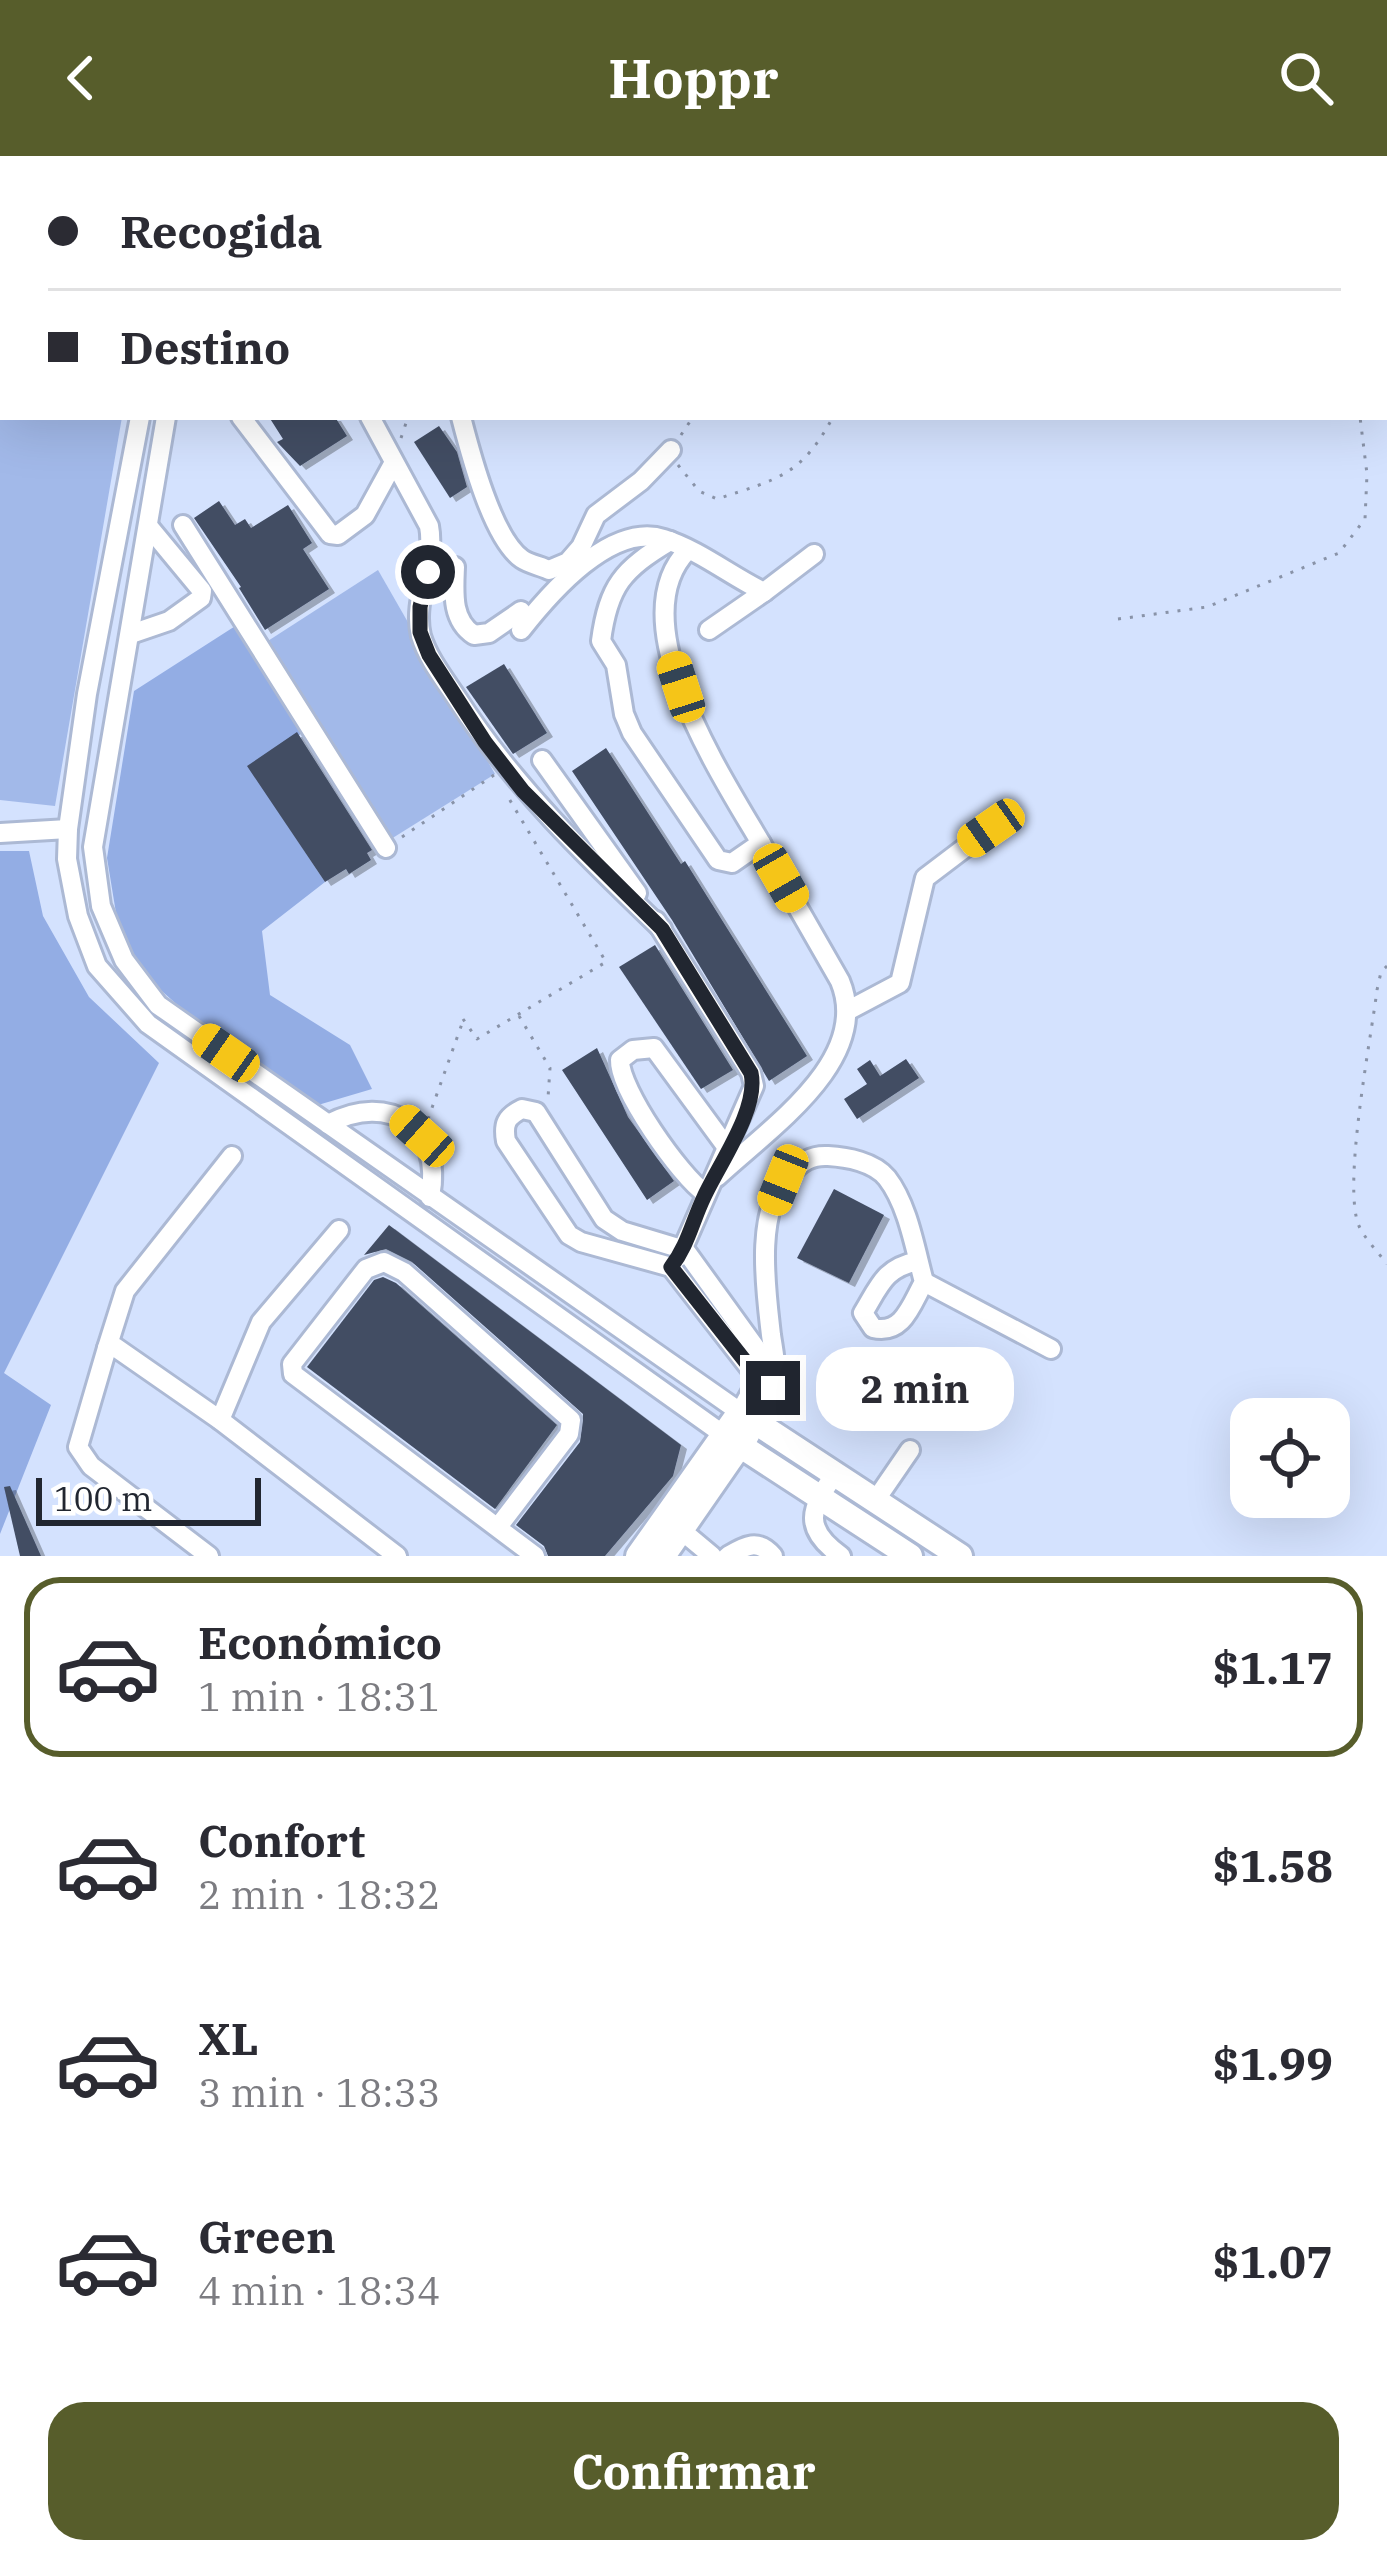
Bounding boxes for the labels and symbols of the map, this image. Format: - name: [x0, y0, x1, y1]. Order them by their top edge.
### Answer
- route start: [401, 545, 455, 599]
- car: [653, 647, 709, 727]
- car: [951, 793, 1031, 863]
- car: [747, 838, 815, 918]
- car: [186, 1018, 266, 1088]
- car: [383, 1099, 461, 1173]
- car: [753, 1140, 813, 1220]
- callout: 2 min: [815, 1346, 1013, 1430]
- route end: [746, 1361, 800, 1415]
- scale bar: [36, 1472, 261, 1525]

